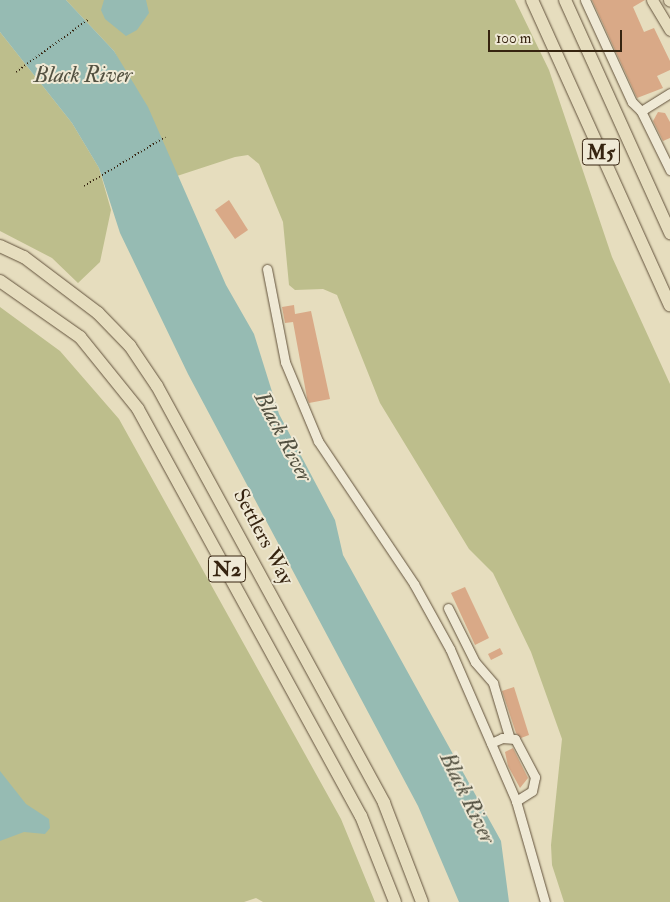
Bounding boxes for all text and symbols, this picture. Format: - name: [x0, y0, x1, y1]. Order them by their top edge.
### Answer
- scale bar: [490, 20, 624, 52]
- text: 100 m: [496, 29, 531, 48]
- water label: Black River: [34, 63, 132, 89]
- road number: M5: [581, 134, 621, 170]
- water label: Black River: [248, 387, 318, 487]
- street label: Settlers Way: [227, 485, 299, 589]
- road number: N2: [207, 552, 247, 586]
- water label: Black River: [434, 748, 500, 848]

